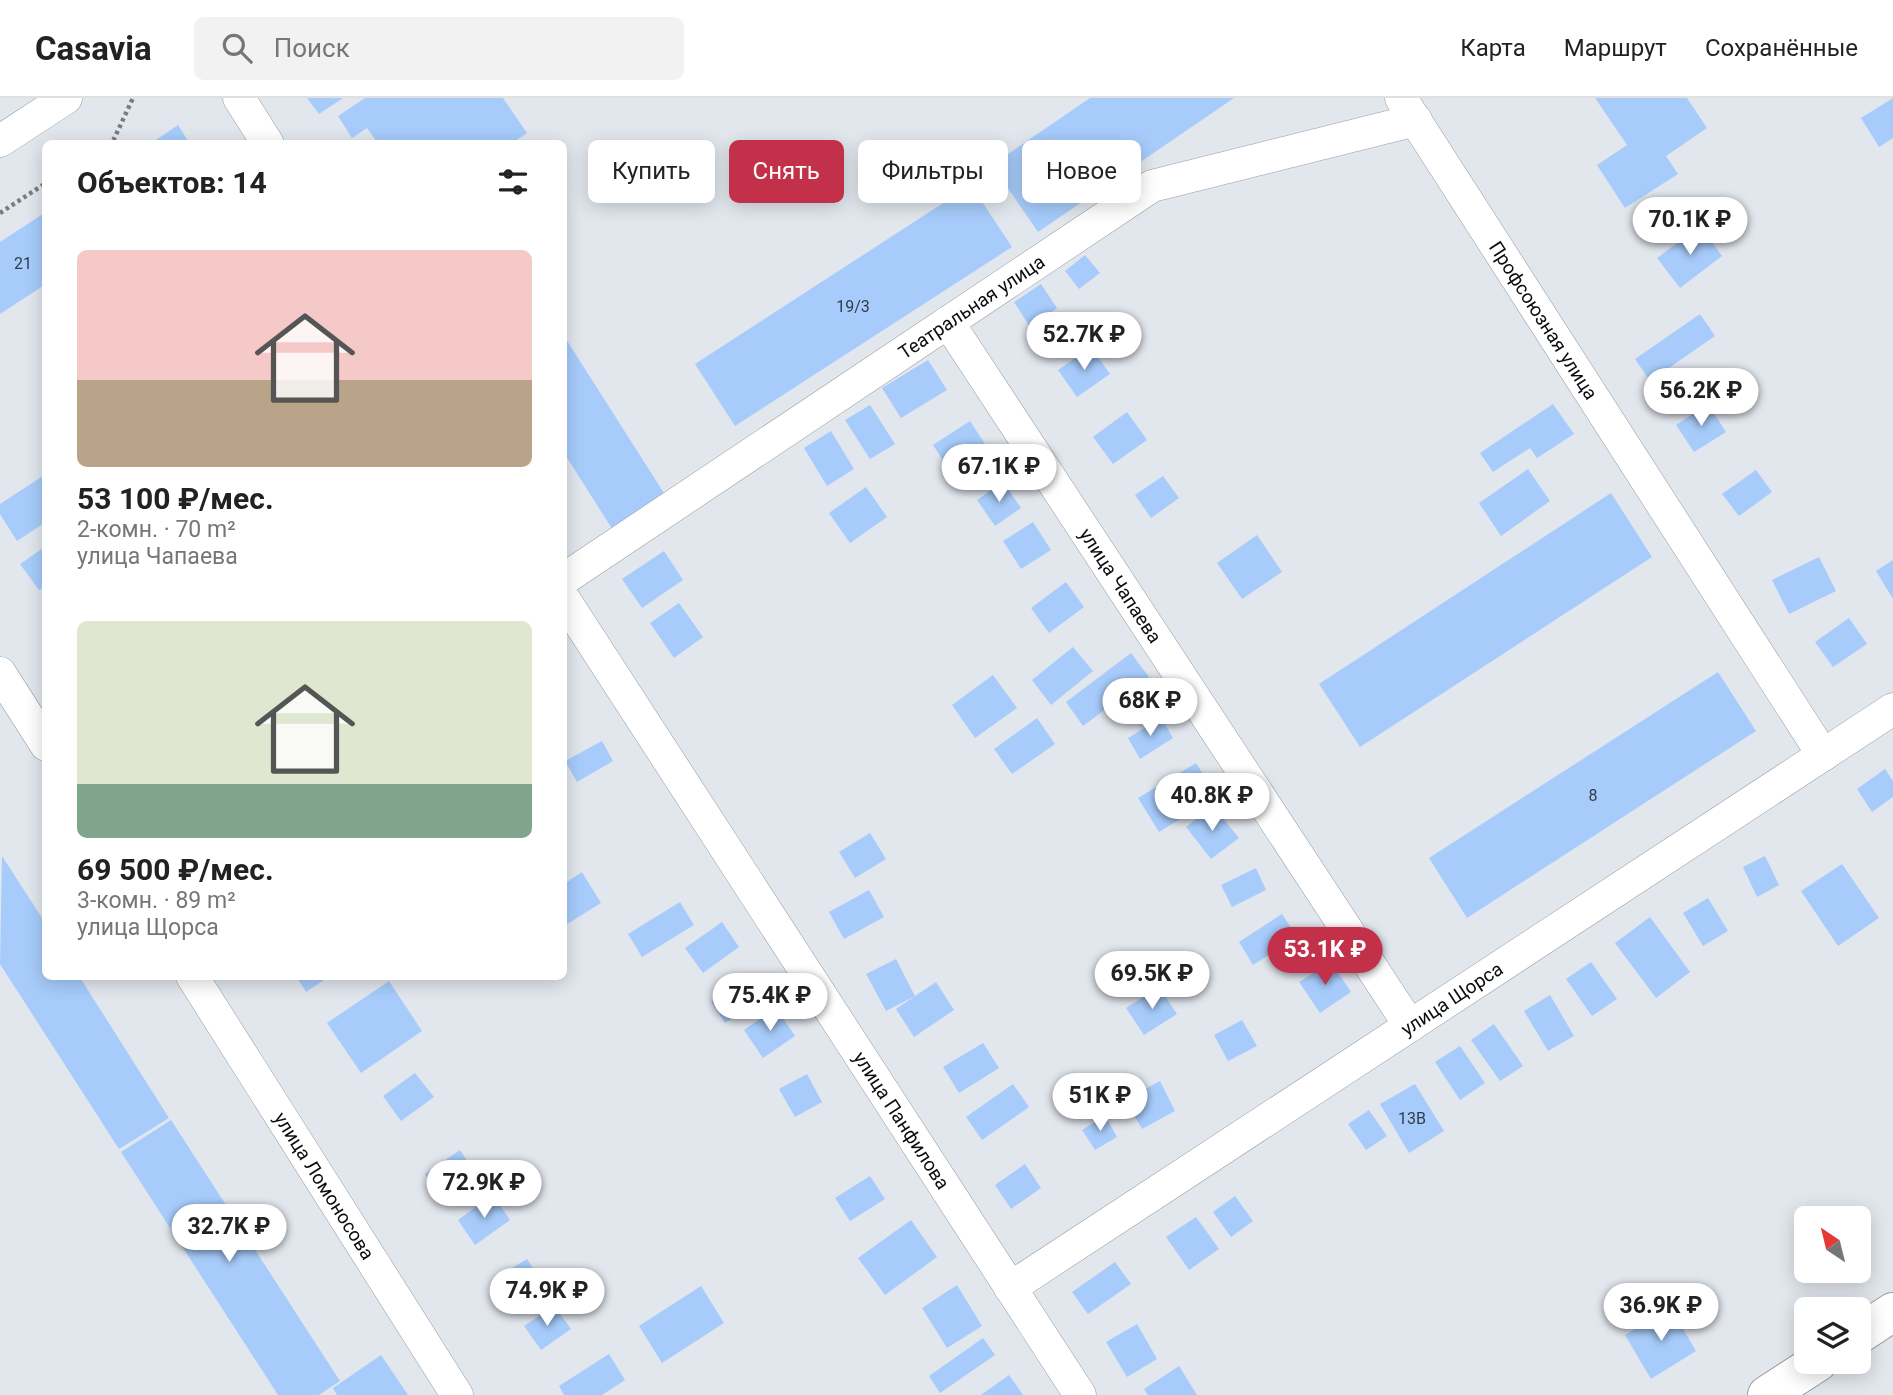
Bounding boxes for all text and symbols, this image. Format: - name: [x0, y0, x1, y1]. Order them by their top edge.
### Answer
- search box: [194, 17, 684, 80]
- text: Casavia: [35, 29, 152, 68]
- icon: search: [218, 29, 256, 67]
- text: Поиск: [274, 33, 350, 63]
- text: Карта: [1460, 34, 1526, 62]
- text: Маршрут: [1564, 34, 1667, 62]
- text: Сохранённые: [1705, 34, 1858, 62]
- chip: Купить: [588, 140, 715, 203]
- chip: Снять: [729, 140, 844, 203]
- chip: Фильтры: [858, 140, 1008, 203]
- chip: Новое: [1022, 140, 1141, 203]
- icon: filters: [494, 163, 532, 201]
- text: Объектов: 14: [77, 165, 267, 200]
- pin: 70.1K ₽: [1625, 198, 1755, 257]
- text: 70.1K ₽: [1649, 206, 1731, 233]
- street label: Профсоюзная улица: [1484, 237, 1603, 404]
- street label: Театральная улица: [894, 250, 1049, 364]
- house number: 21: [14, 254, 32, 273]
- icon: home: [242, 295, 368, 421]
- house number: 19/3: [836, 297, 870, 316]
- pin: 52.7K ₽: [1019, 313, 1149, 372]
- text: 52.7K ₽: [1043, 321, 1125, 348]
- pin: 56.2K ₽: [1636, 368, 1766, 428]
- text: 56.2K ₽: [1660, 377, 1742, 404]
- pin: 67.1K ₽: [934, 444, 1064, 504]
- text: 67.1K ₽: [958, 453, 1040, 480]
- text: 53 100 ₽/мес.: [77, 481, 274, 516]
- text: 2-комн. · 70 m²: [77, 516, 236, 543]
- street label: улица Чапаева: [1074, 524, 1166, 647]
- text: улица Чапаева: [77, 543, 238, 570]
- icon: home: [242, 666, 368, 792]
- pin: 68K ₽: [1101, 678, 1199, 738]
- text: 68K ₽: [1119, 687, 1181, 714]
- pin: 40.8K ₽: [1147, 774, 1277, 833]
- text: 40.8K ₽: [1171, 782, 1253, 809]
- house number: 8: [1589, 786, 1598, 805]
- text: 69 500 ₽/мес.: [77, 852, 274, 887]
- text: 3-комн. · 89 m²: [77, 887, 236, 914]
- text: улица Щорса: [77, 914, 219, 941]
- pin: 53.1K ₽: [1260, 928, 1390, 987]
- text: 53.1K ₽: [1284, 936, 1366, 963]
- pin: 69.5K ₽: [1087, 951, 1217, 1011]
- street label: улица Щорса: [1397, 957, 1507, 1041]
- text: 69.5K ₽: [1111, 960, 1193, 987]
- pin: 75.4K ₽: [705, 974, 835, 1033]
- text: 75.4K ₽: [729, 982, 811, 1009]
- street label: улица Панфилова: [848, 1047, 954, 1194]
- pin: 51K ₽: [1051, 1074, 1149, 1133]
- text: 51K ₽: [1069, 1082, 1131, 1109]
- street label: улица Ломоносова: [269, 1108, 379, 1264]
- house number: 13В: [1398, 1109, 1426, 1128]
- pin: 72.9K ₽: [419, 1160, 549, 1220]
- text: 72.9K ₽: [443, 1169, 525, 1196]
- pin: 32.7K ₽: [164, 1204, 294, 1264]
- north arrow: [1794, 1206, 1871, 1283]
- map controls: [1794, 1206, 1871, 1374]
- text: 32.7K ₽: [188, 1213, 270, 1240]
- pin: 74.9K ₽: [482, 1268, 612, 1328]
- text: 74.9K ₽: [506, 1277, 588, 1304]
- pin: 36.9K ₽: [1596, 1284, 1726, 1343]
- text: 36.9K ₽: [1620, 1292, 1702, 1319]
- button: layers: [1794, 1297, 1871, 1374]

